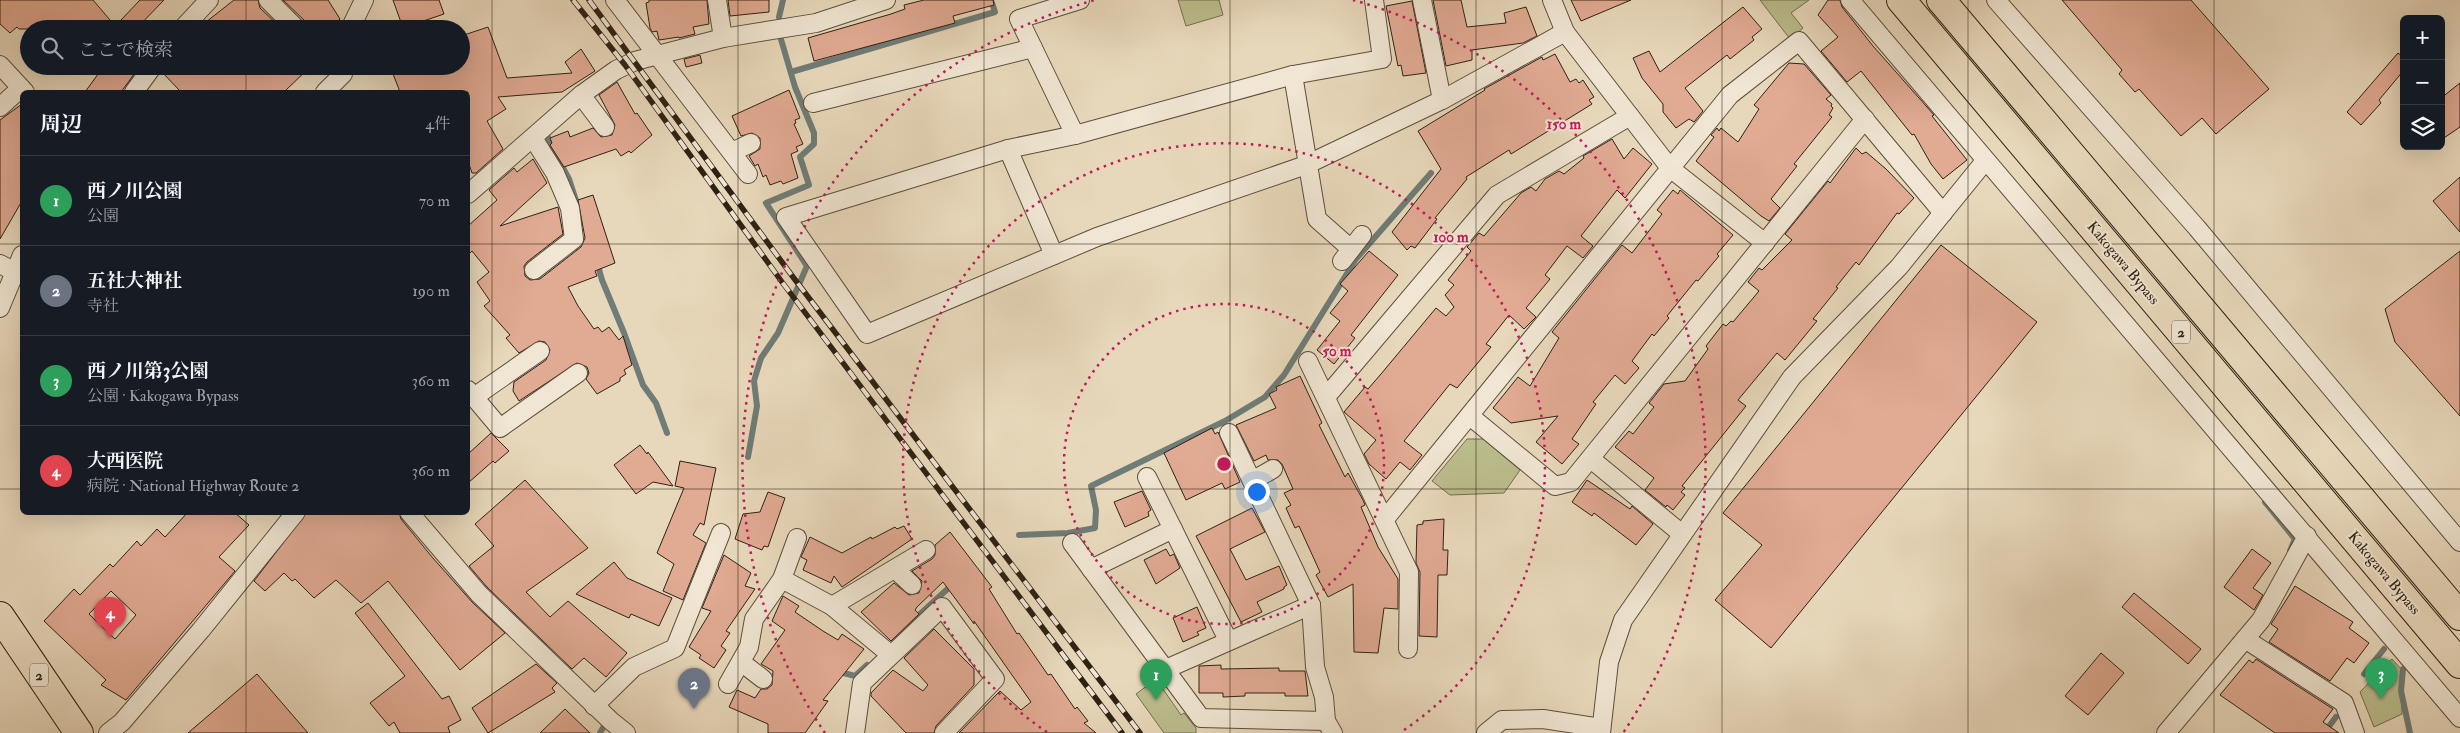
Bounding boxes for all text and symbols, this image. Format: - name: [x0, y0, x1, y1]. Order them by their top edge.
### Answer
- map controls: [2400, 15, 2445, 150]
- button: +: [2400, 15, 2445, 60]
- search box: [20, 20, 470, 75]
- icon: search: [38, 34, 66, 62]
- text: ここで検索: [78, 38, 173, 62]
- button: −: [2400, 60, 2445, 105]
- button: layers: [2400, 105, 2445, 150]
- text: 周辺: [40, 111, 82, 138]
- text: 4件: [425, 114, 450, 134]
- text: 150 m: [1547, 115, 1581, 134]
- text: 西ノ川公園: [87, 179, 182, 203]
- text: 1: [53, 191, 59, 211]
- text: 70 m: [419, 191, 450, 211]
- text: 公園: [87, 206, 119, 226]
- street label: Kakogawa Bypass: [2082, 217, 2163, 309]
- text: 100 m: [1433, 228, 1469, 247]
- text: 五社大神社: [87, 269, 182, 293]
- text: 2: [52, 281, 60, 301]
- text: 190 m: [412, 281, 450, 301]
- text: 寺社: [87, 296, 119, 316]
- road number: 2: [2172, 321, 2190, 344]
- text: 50 m: [1323, 342, 1352, 361]
- text: 西ノ川第3公園: [87, 359, 208, 383]
- text: 3: [53, 371, 59, 391]
- text: 360 m: [412, 371, 450, 391]
- text: 公園 · Kakogawa Bypass: [87, 386, 239, 406]
- text: 大西医院: [87, 449, 163, 473]
- centre of rings: [1215, 455, 1233, 473]
- text: 4: [52, 461, 60, 481]
- text: 360 m: [412, 461, 450, 481]
- text: 病院 · National Highway Route 2: [87, 476, 299, 496]
- your location: [1244, 479, 1270, 505]
- street label: Kakogawa Bypass: [2343, 527, 2424, 619]
- pin: 4: [94, 597, 126, 638]
- pin: 3: [2365, 658, 2397, 699]
- pin: 1: [1140, 659, 1172, 700]
- road number: 2: [30, 664, 48, 686]
- pin: 2: [678, 668, 710, 709]

